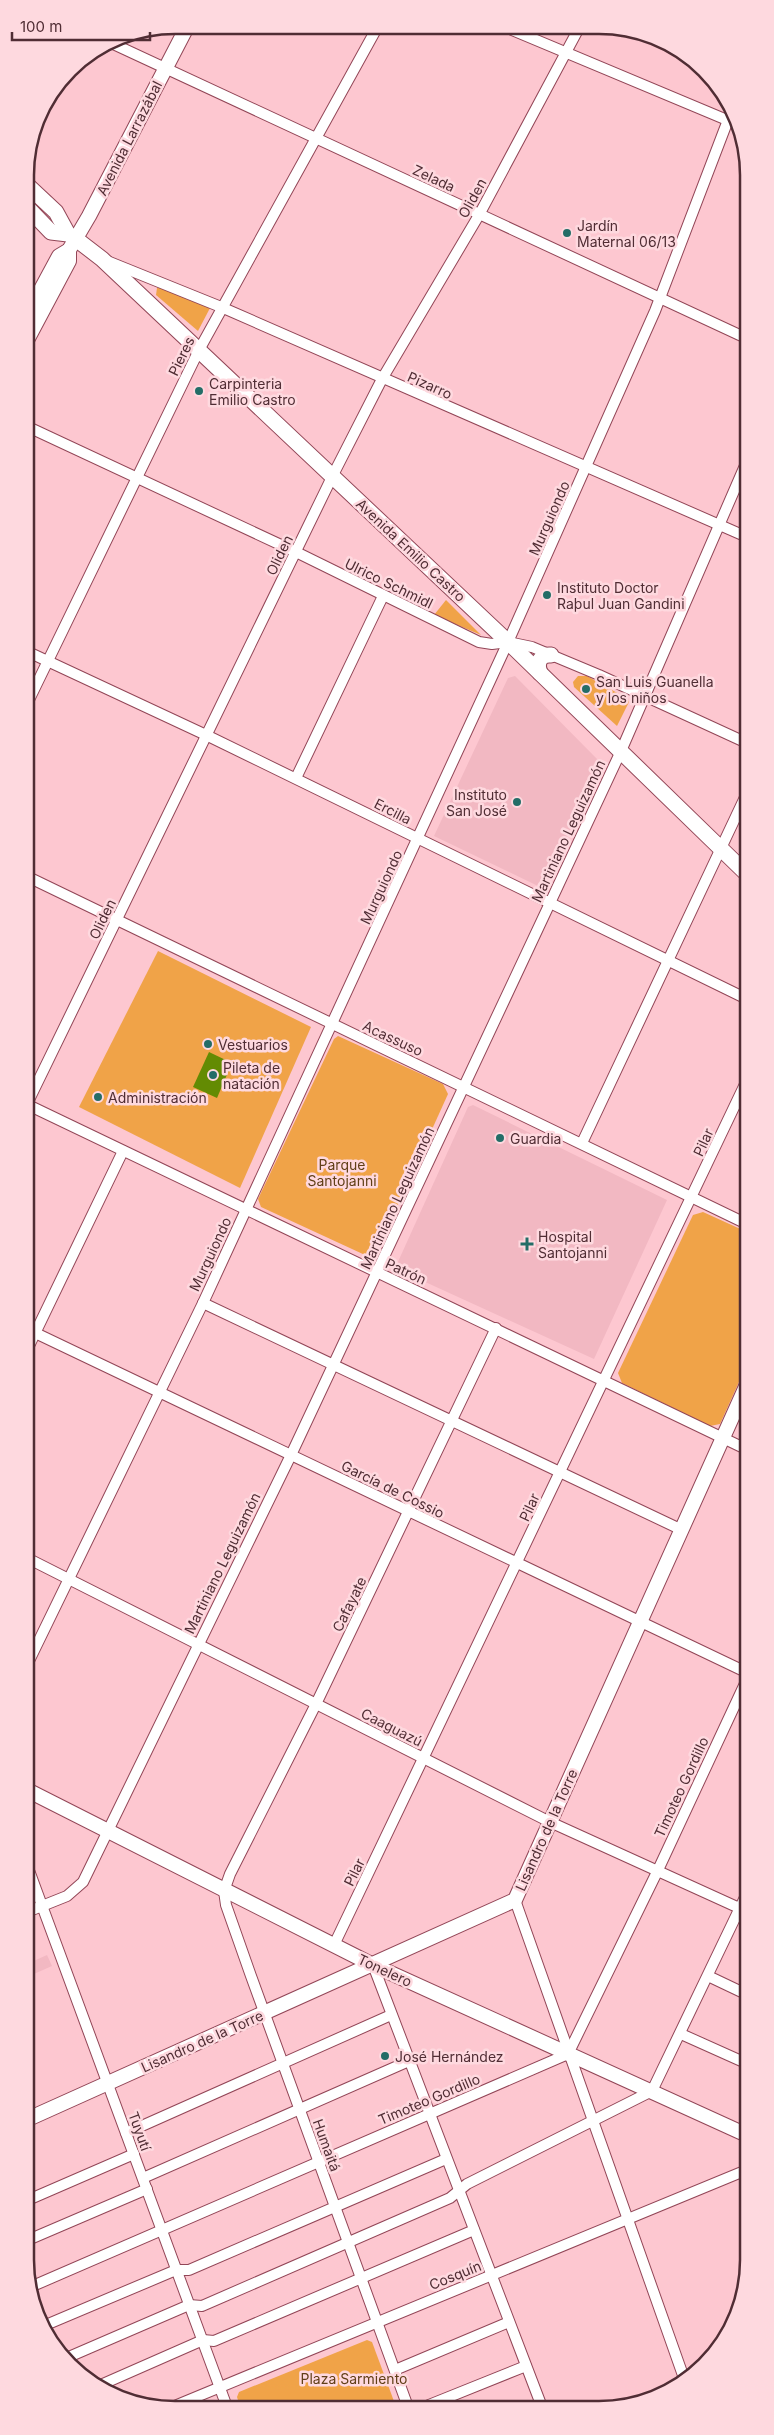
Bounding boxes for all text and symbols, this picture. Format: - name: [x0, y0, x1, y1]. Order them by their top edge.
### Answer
- scale bar: [12, 10, 150, 42]
- text: 100 m: [20, 17, 62, 36]
- street label: Avenida Larrazábal: [93, 78, 165, 198]
- street label: Zelada: [410, 161, 458, 195]
- street label: Oliden: [454, 175, 490, 221]
- place label: Jardín Maternal 06/13: [577, 217, 676, 250]
- marker: Jardín Maternal 06/13: [561, 227, 573, 239]
- street label: Pieres: [164, 334, 198, 378]
- street label: Pizarro: [405, 368, 455, 402]
- place label: Carpinteria Emilio Castro: [209, 375, 296, 408]
- marker: Carpinteria Emilio Castro: [193, 385, 205, 397]
- street label: Murguiondo: [525, 478, 573, 558]
- street label: Avenida Emilio Castro: [353, 495, 469, 605]
- street label: Oliden: [262, 532, 296, 578]
- street label: Ulrico Schmidl: [342, 554, 436, 612]
- place label: Instituto Doctor Raþul Juan Gandini: [557, 579, 685, 612]
- marker: Instituto Doctor Raþul Juan Gandini: [541, 589, 553, 601]
- place label: San Luis Guanella y los niños: [596, 673, 714, 706]
- marker: San Luis Guanella y los niños: [580, 683, 592, 695]
- street label: Martiniano Leguizamón: [528, 757, 608, 905]
- place label: Instituto San José: [446, 786, 507, 819]
- street label: Ercilla: [372, 794, 414, 828]
- marker: Instituto San José: [511, 796, 523, 808]
- street label: Murguiondo: [356, 847, 406, 927]
- street label: Oliden: [85, 896, 119, 942]
- street label: Acassuso: [360, 1017, 426, 1059]
- place label: Vestuarios: [218, 1036, 288, 1053]
- marker: Vestuarios: [202, 1038, 214, 1050]
- place label: Pileta de natación: [223, 1059, 280, 1092]
- marker: Pileta de natación: [207, 1069, 219, 1081]
- place label: Administración: [108, 1089, 207, 1106]
- marker: Administración: [92, 1091, 104, 1103]
- street label: Martiniano Leguizamón: [357, 1124, 437, 1272]
- street label: Pilar: [689, 1125, 717, 1159]
- place label: Guardia: [510, 1130, 561, 1147]
- marker: Guardia: [494, 1132, 506, 1144]
- park label: Parque Santojanni: [307, 1156, 377, 1189]
- street label: Murguiondo: [185, 1214, 235, 1294]
- place label: Hospital Santojanni: [538, 1228, 607, 1261]
- marker: Hospital Santojanni: [520, 1237, 534, 1251]
- street label: Patrón: [383, 1254, 429, 1288]
- street label: García de Cossio: [339, 1457, 447, 1521]
- street label: Martiniano Leguizamón: [180, 1490, 264, 1636]
- street label: Pilar: [515, 1490, 543, 1524]
- street label: Cafayate: [328, 1574, 370, 1634]
- street label: Caaguazú: [358, 1704, 426, 1750]
- street label: Timoteo Gordillo: [650, 1734, 712, 1840]
- street label: Lisandro de la Torre: [511, 1766, 581, 1894]
- street label: Pilar: [340, 1855, 368, 1889]
- street label: Tonelero: [355, 1950, 415, 1990]
- street label: Lisandro de la Torre: [138, 2006, 266, 2076]
- place label: José Hernández: [395, 2048, 504, 2065]
- marker: José Hernández: [379, 2050, 391, 2062]
- street label: Timoteo Gordillo: [375, 2070, 483, 2128]
- street label: Tuyutí: [125, 2109, 155, 2153]
- street label: Humaitá: [310, 2116, 344, 2174]
- street label: Cosquín: [427, 2257, 483, 2293]
- park label: Plaza Sarmiento: [301, 2370, 407, 2387]

